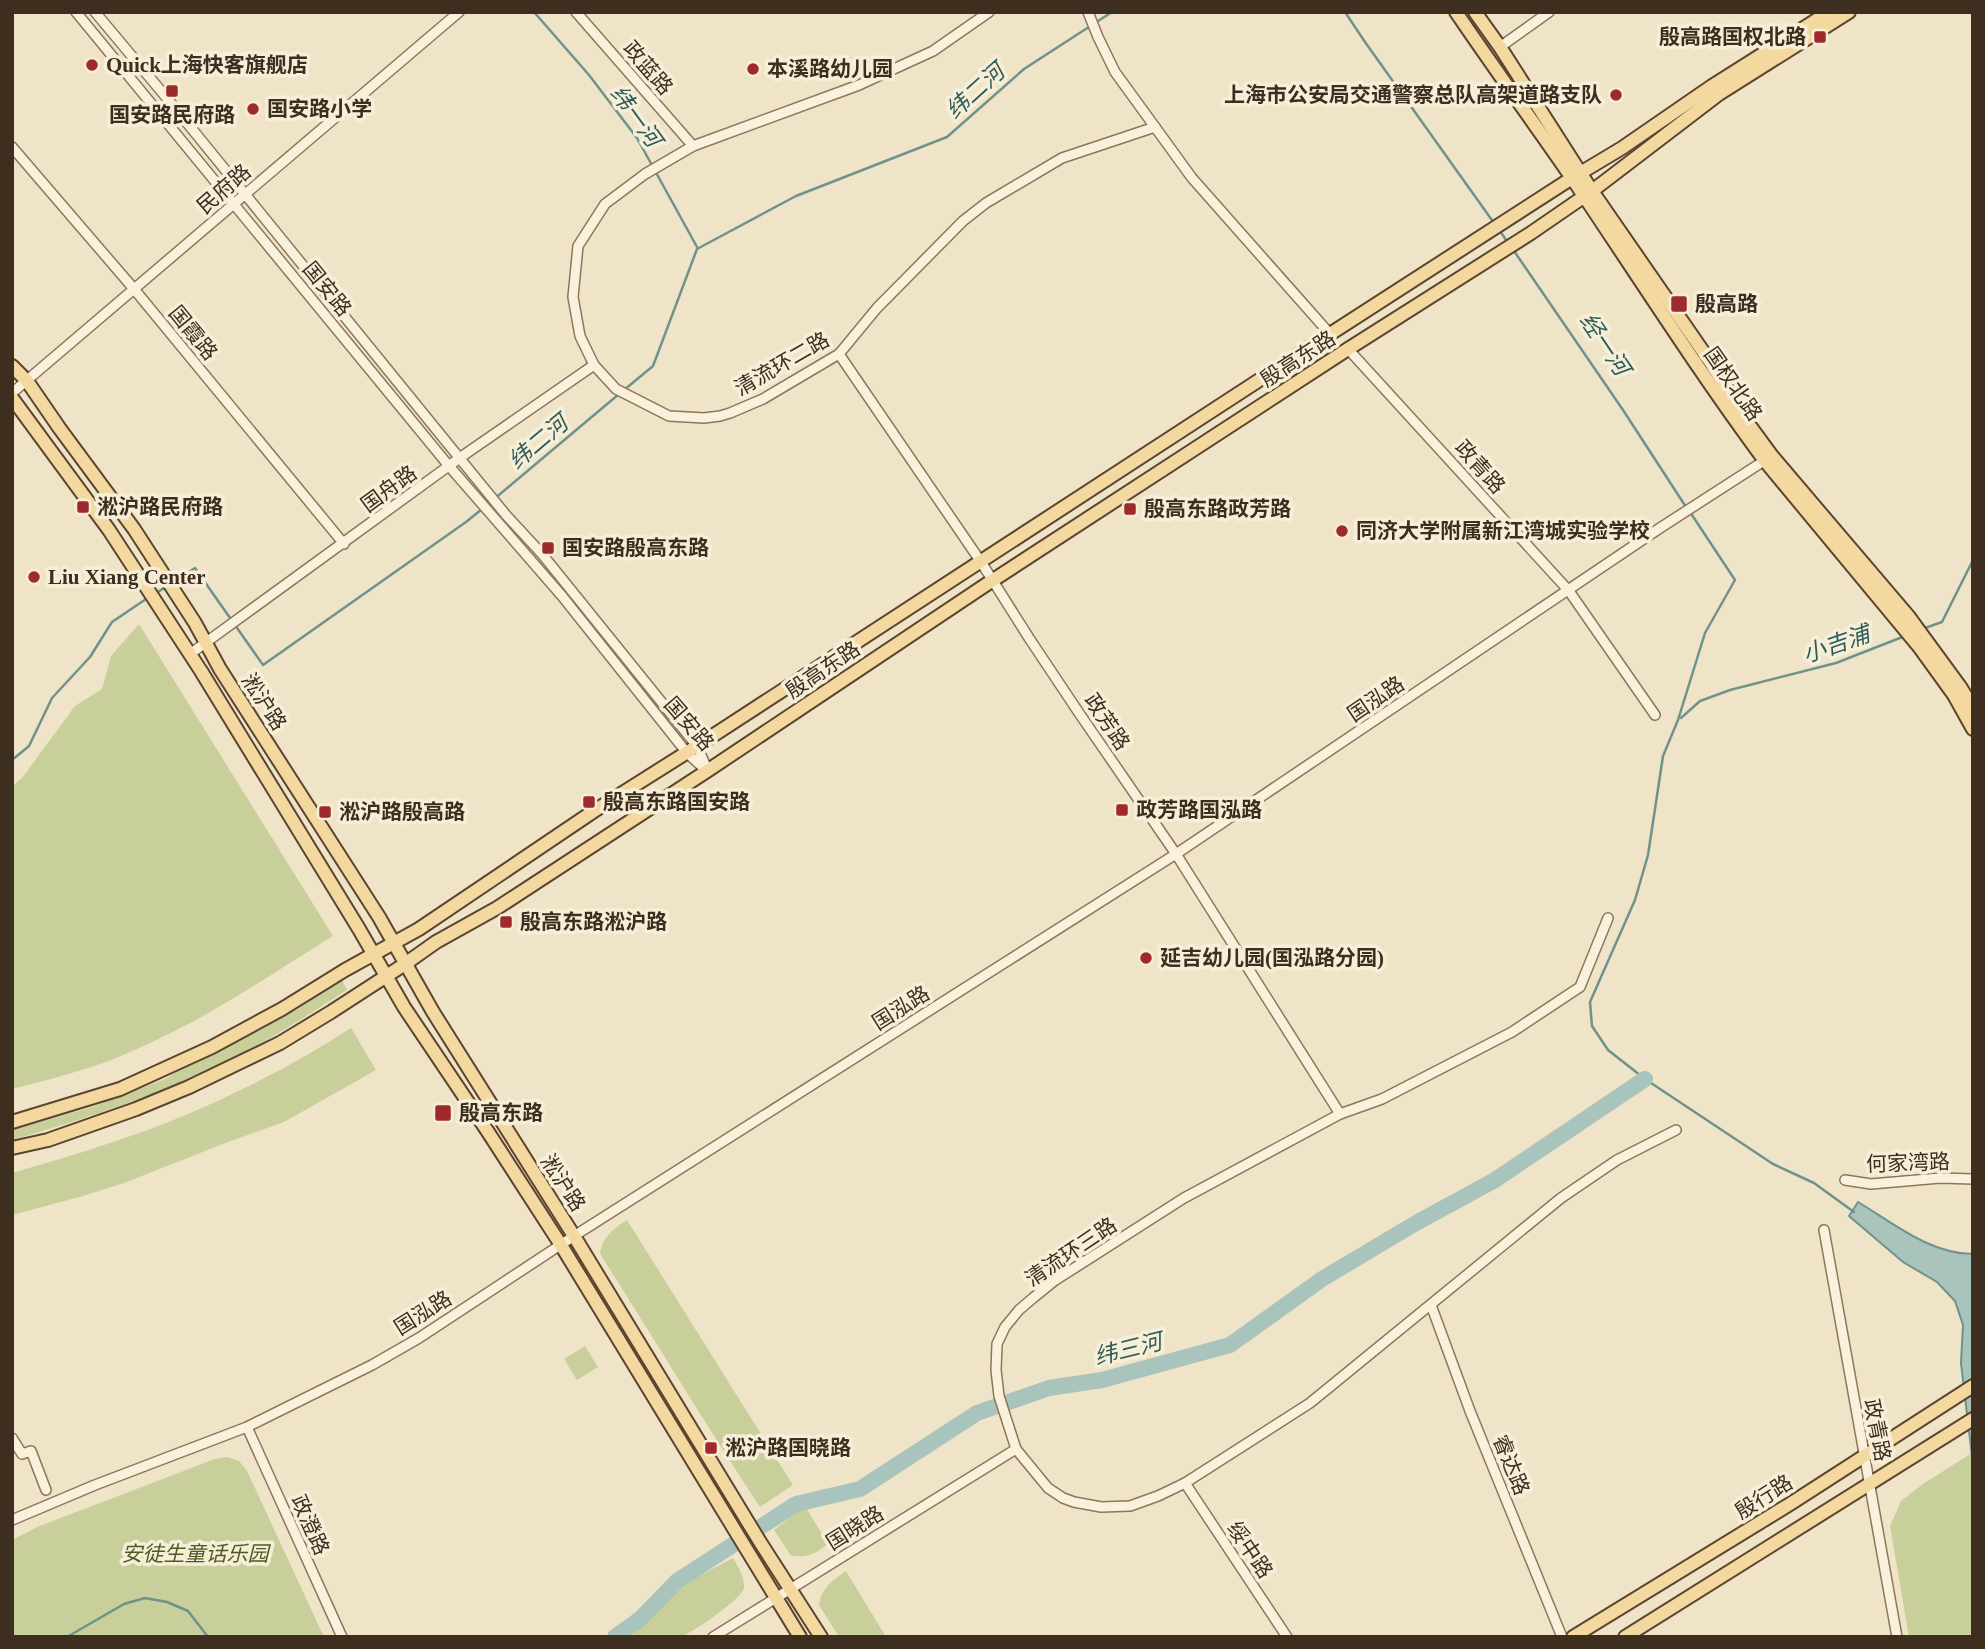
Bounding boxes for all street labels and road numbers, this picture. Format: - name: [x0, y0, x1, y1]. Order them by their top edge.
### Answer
- street label: 政蓝路: [618, 36, 678, 100]
- street label: 民府路: [192, 159, 256, 219]
- street label: 国安路: [298, 257, 356, 321]
- street label: 国霞路: [164, 301, 222, 365]
- street label: 殷高东路: [1256, 326, 1340, 392]
- street label: 清流环二路: [731, 327, 833, 401]
- street label: 国权北路: [1699, 343, 1767, 425]
- street label: 政青路: [1450, 436, 1510, 498]
- street label: 国舟路: [356, 461, 422, 517]
- street label: 殷高东路: [781, 637, 865, 703]
- street label: 淞沪路: [237, 669, 291, 735]
- street label: 国泓路: [1343, 671, 1409, 727]
- street label: 政芳路: [1079, 689, 1135, 755]
- street label: 国安路: [659, 692, 719, 756]
- street label: 国泓路: [868, 981, 934, 1035]
- street label: 淞沪路: [536, 1150, 590, 1216]
- street label: 何家湾路: [1866, 1150, 1950, 1176]
- street label: 清流环三路: [1021, 1213, 1121, 1291]
- street label: 国泓路: [390, 1286, 456, 1340]
- street label: 政青路: [1859, 1397, 1895, 1463]
- street label: 睿达路: [1488, 1431, 1534, 1499]
- street label: 殷行路: [1731, 1470, 1797, 1524]
- street label: 政澄路: [286, 1491, 334, 1559]
- street label: 国晓路: [822, 1501, 888, 1555]
- street label: 绥中路: [1222, 1517, 1278, 1583]

